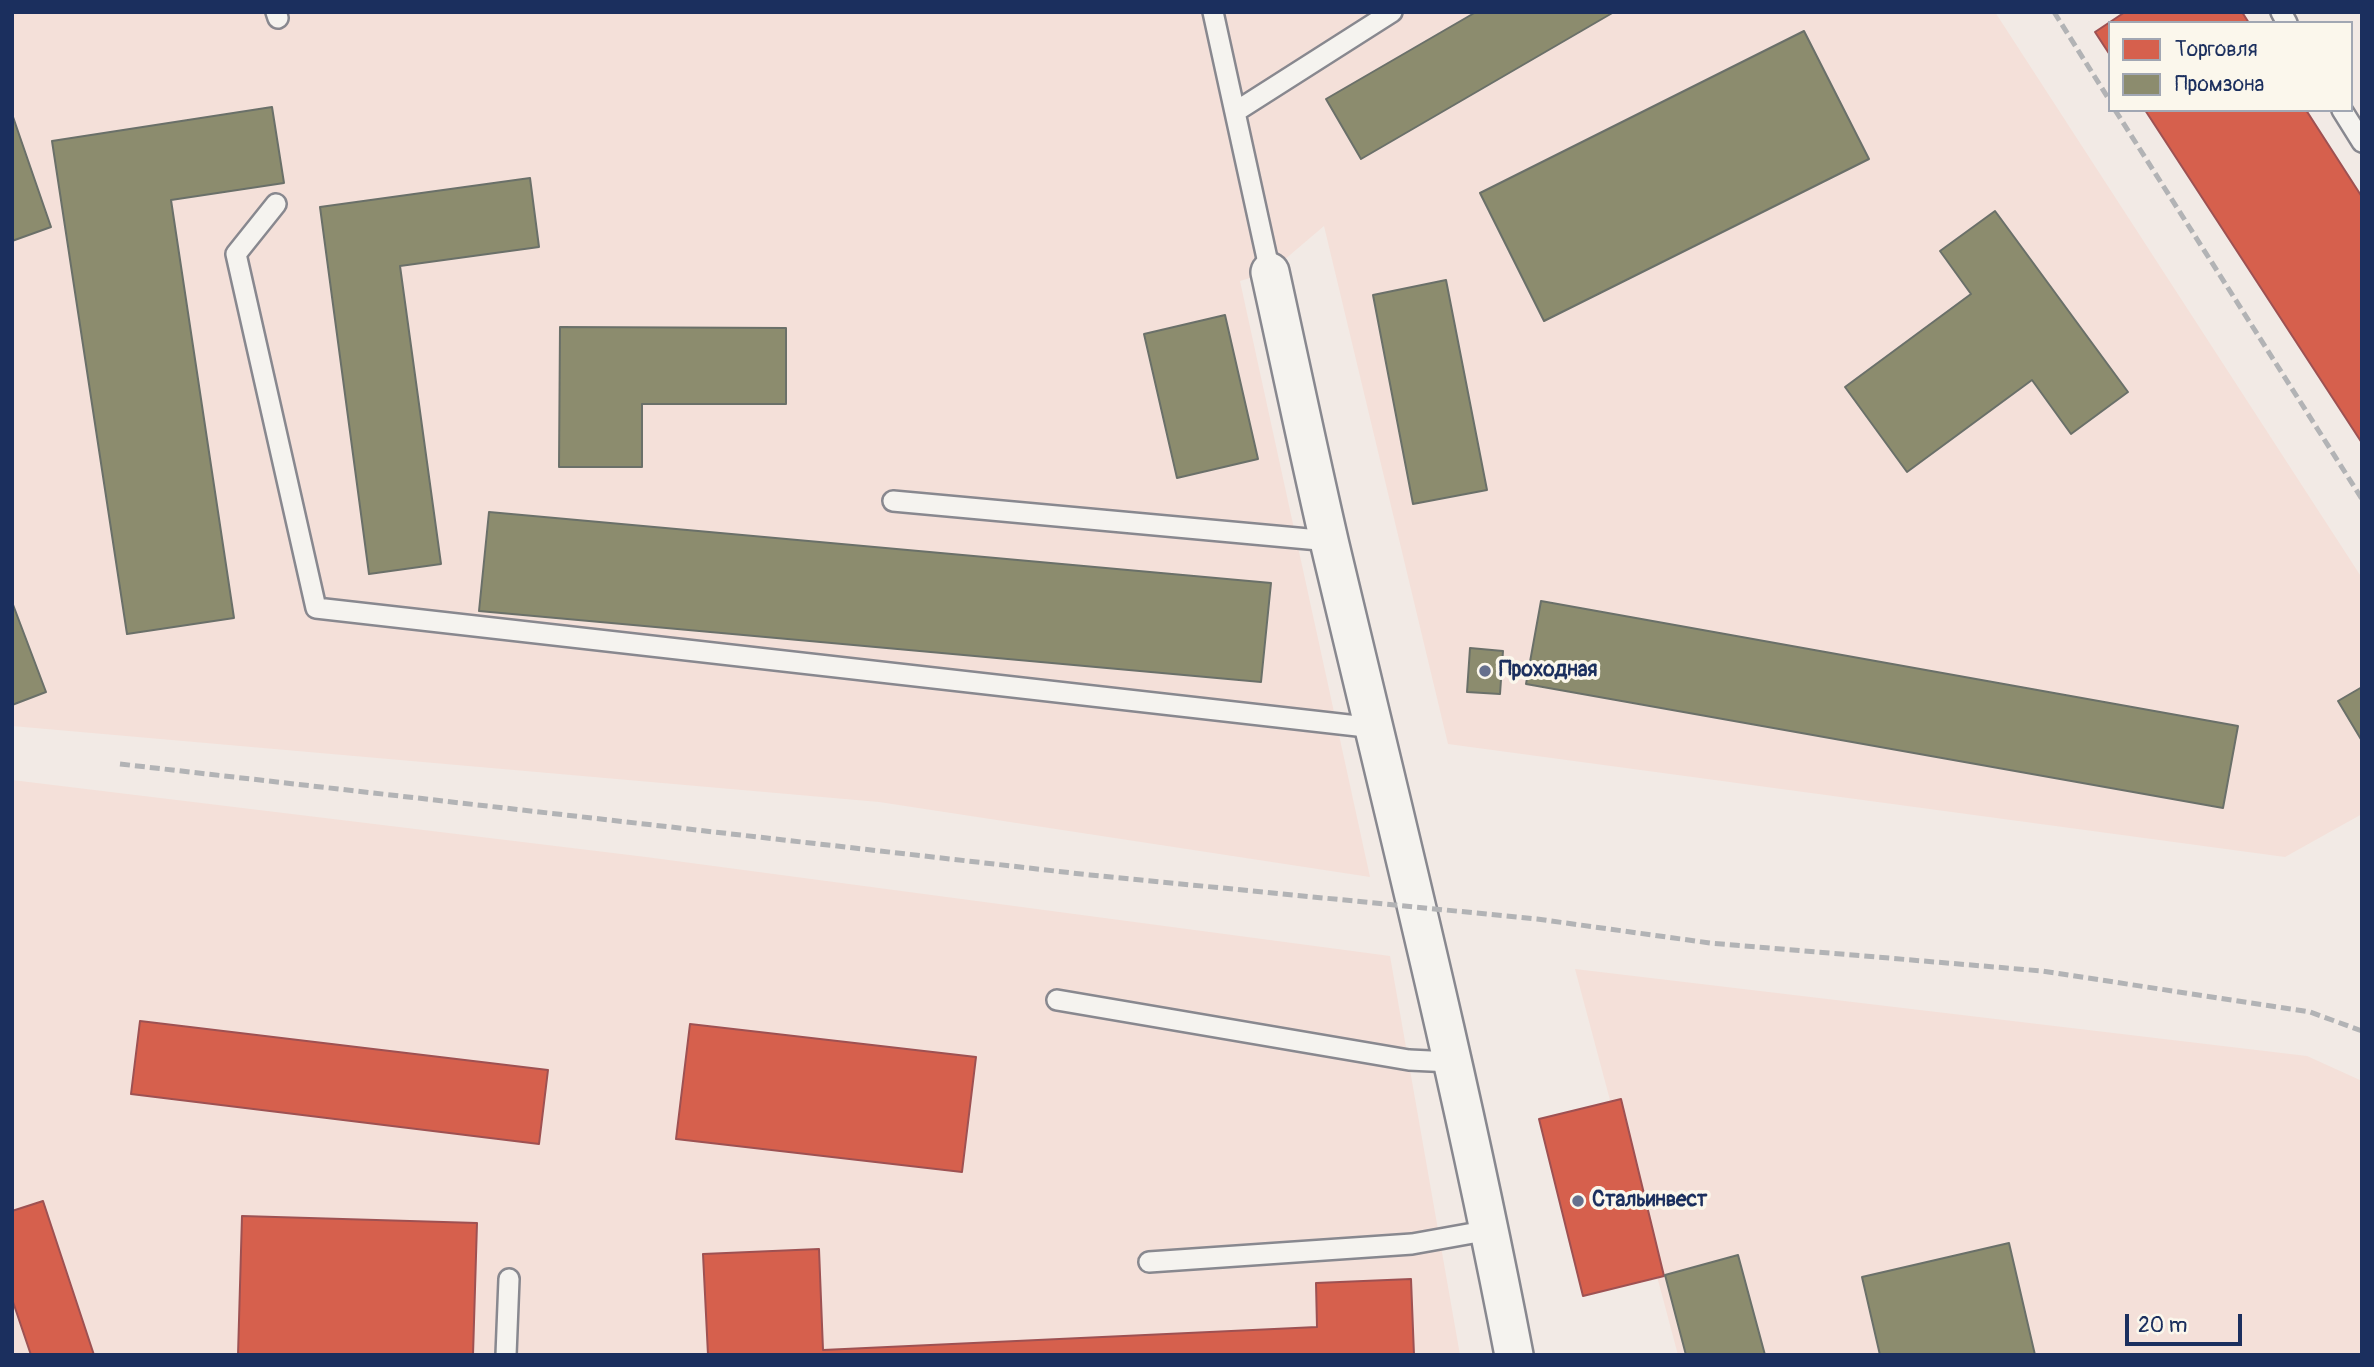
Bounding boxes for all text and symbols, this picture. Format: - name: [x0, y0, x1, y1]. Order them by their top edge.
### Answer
- legend: [2108, 21, 2353, 112]
- text: Торговля: [2175, 36, 2258, 63]
- text: Промзона: [2175, 71, 2264, 98]
- place label: Проходная: [1499, 658, 1597, 684]
- marker: Проходная: [1477, 663, 1493, 679]
- place label: Стальинвест: [1592, 1188, 1707, 1214]
- marker: Стальинвест: [1570, 1193, 1586, 1209]
- scale bar: [2129, 1300, 2246, 1344]
- text: 20 m: [2138, 1312, 2187, 1339]

